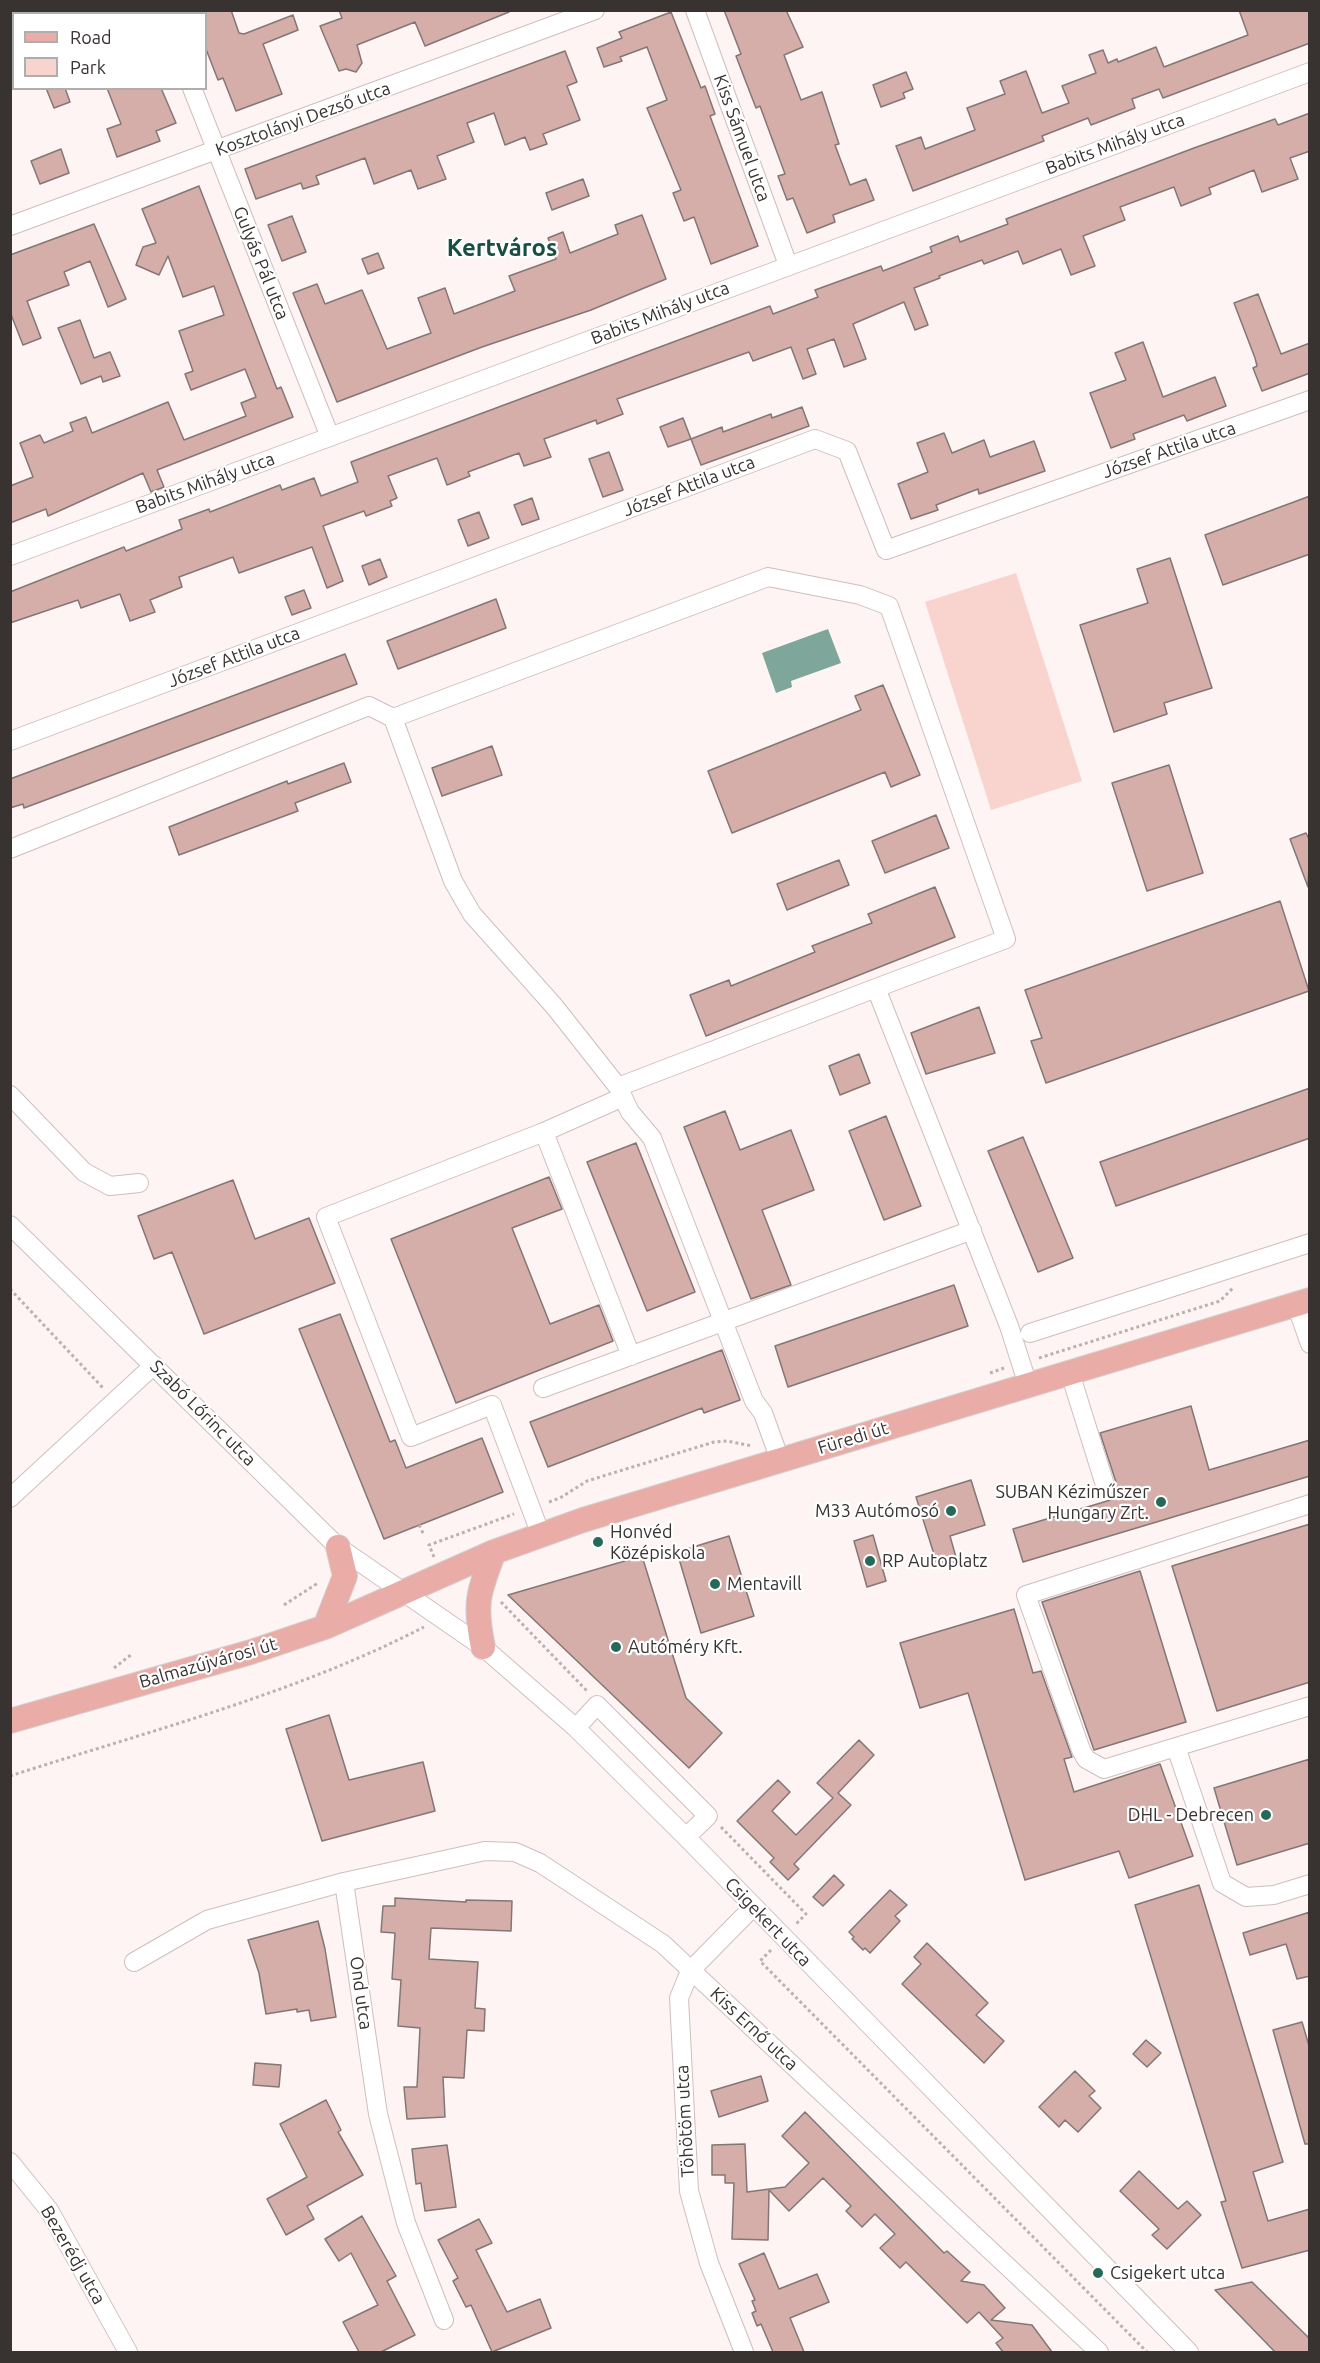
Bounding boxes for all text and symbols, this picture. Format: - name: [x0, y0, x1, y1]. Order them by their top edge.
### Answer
- legend: [12, 12, 207, 90]
- text: Road: [70, 27, 112, 47]
- text: Park: [70, 57, 106, 77]
- street label: Kiss Sámuel utca: [709, 72, 775, 204]
- street label: Kosztolányi Dezső utca: [213, 77, 393, 161]
- street label: Babits Mihály utca: [1042, 109, 1188, 179]
- street label: Gulyás Pál utca: [228, 203, 294, 323]
- district label: Kertváros: [447, 234, 557, 262]
- street label: Babits Mihály utca: [588, 277, 732, 349]
- street label: József Attila utca: [1100, 417, 1238, 483]
- street label: Babits Mihály utca: [132, 448, 278, 518]
- street label: József Attila utca: [620, 451, 758, 521]
- street label: József Attila utca: [165, 622, 303, 692]
- street label: Szabó Lőrinc utca: [146, 1356, 260, 1470]
- street label: Füredi út: [815, 1417, 891, 1459]
- place label: SUBAN Kéziműszer Hungary Zrt.: [995, 1481, 1149, 1524]
- marker: SUBAN Kéziműszer Hungary Zrt.: [1154, 1495, 1168, 1509]
- place label: M33 Autómosó: [815, 1500, 939, 1522]
- marker: M33 Autómosó: [944, 1504, 958, 1518]
- place label: Honvéd Középiskola: [610, 1521, 705, 1564]
- marker: Honvéd Középiskola: [591, 1535, 605, 1549]
- place label: RP Autoplatz: [882, 1550, 988, 1572]
- marker: RP Autoplatz: [863, 1554, 877, 1568]
- place label: Mentavill: [727, 1573, 802, 1595]
- marker: Mentavill: [708, 1577, 722, 1591]
- street label: Balmazújvárosi út: [137, 1633, 279, 1693]
- place label: Autóméry Kft.: [628, 1636, 743, 1658]
- marker: Autóméry Kft.: [609, 1640, 623, 1654]
- place label: DHL - Debrecen: [1128, 1804, 1254, 1826]
- marker: DHL - Debrecen: [1259, 1808, 1273, 1822]
- street label: Csigekert utca: [720, 1873, 816, 1971]
- street label: Ond utca: [345, 1955, 377, 2031]
- street label: Kiss Ernő utca: [706, 1983, 802, 2075]
- street label: Töhötöm utca: [671, 2064, 699, 2178]
- street label: Bezerédj utca: [36, 2202, 110, 2308]
- place label: Csigekert utca: [1110, 2262, 1225, 2284]
- marker: Csigekert utca: [1091, 2266, 1105, 2280]

